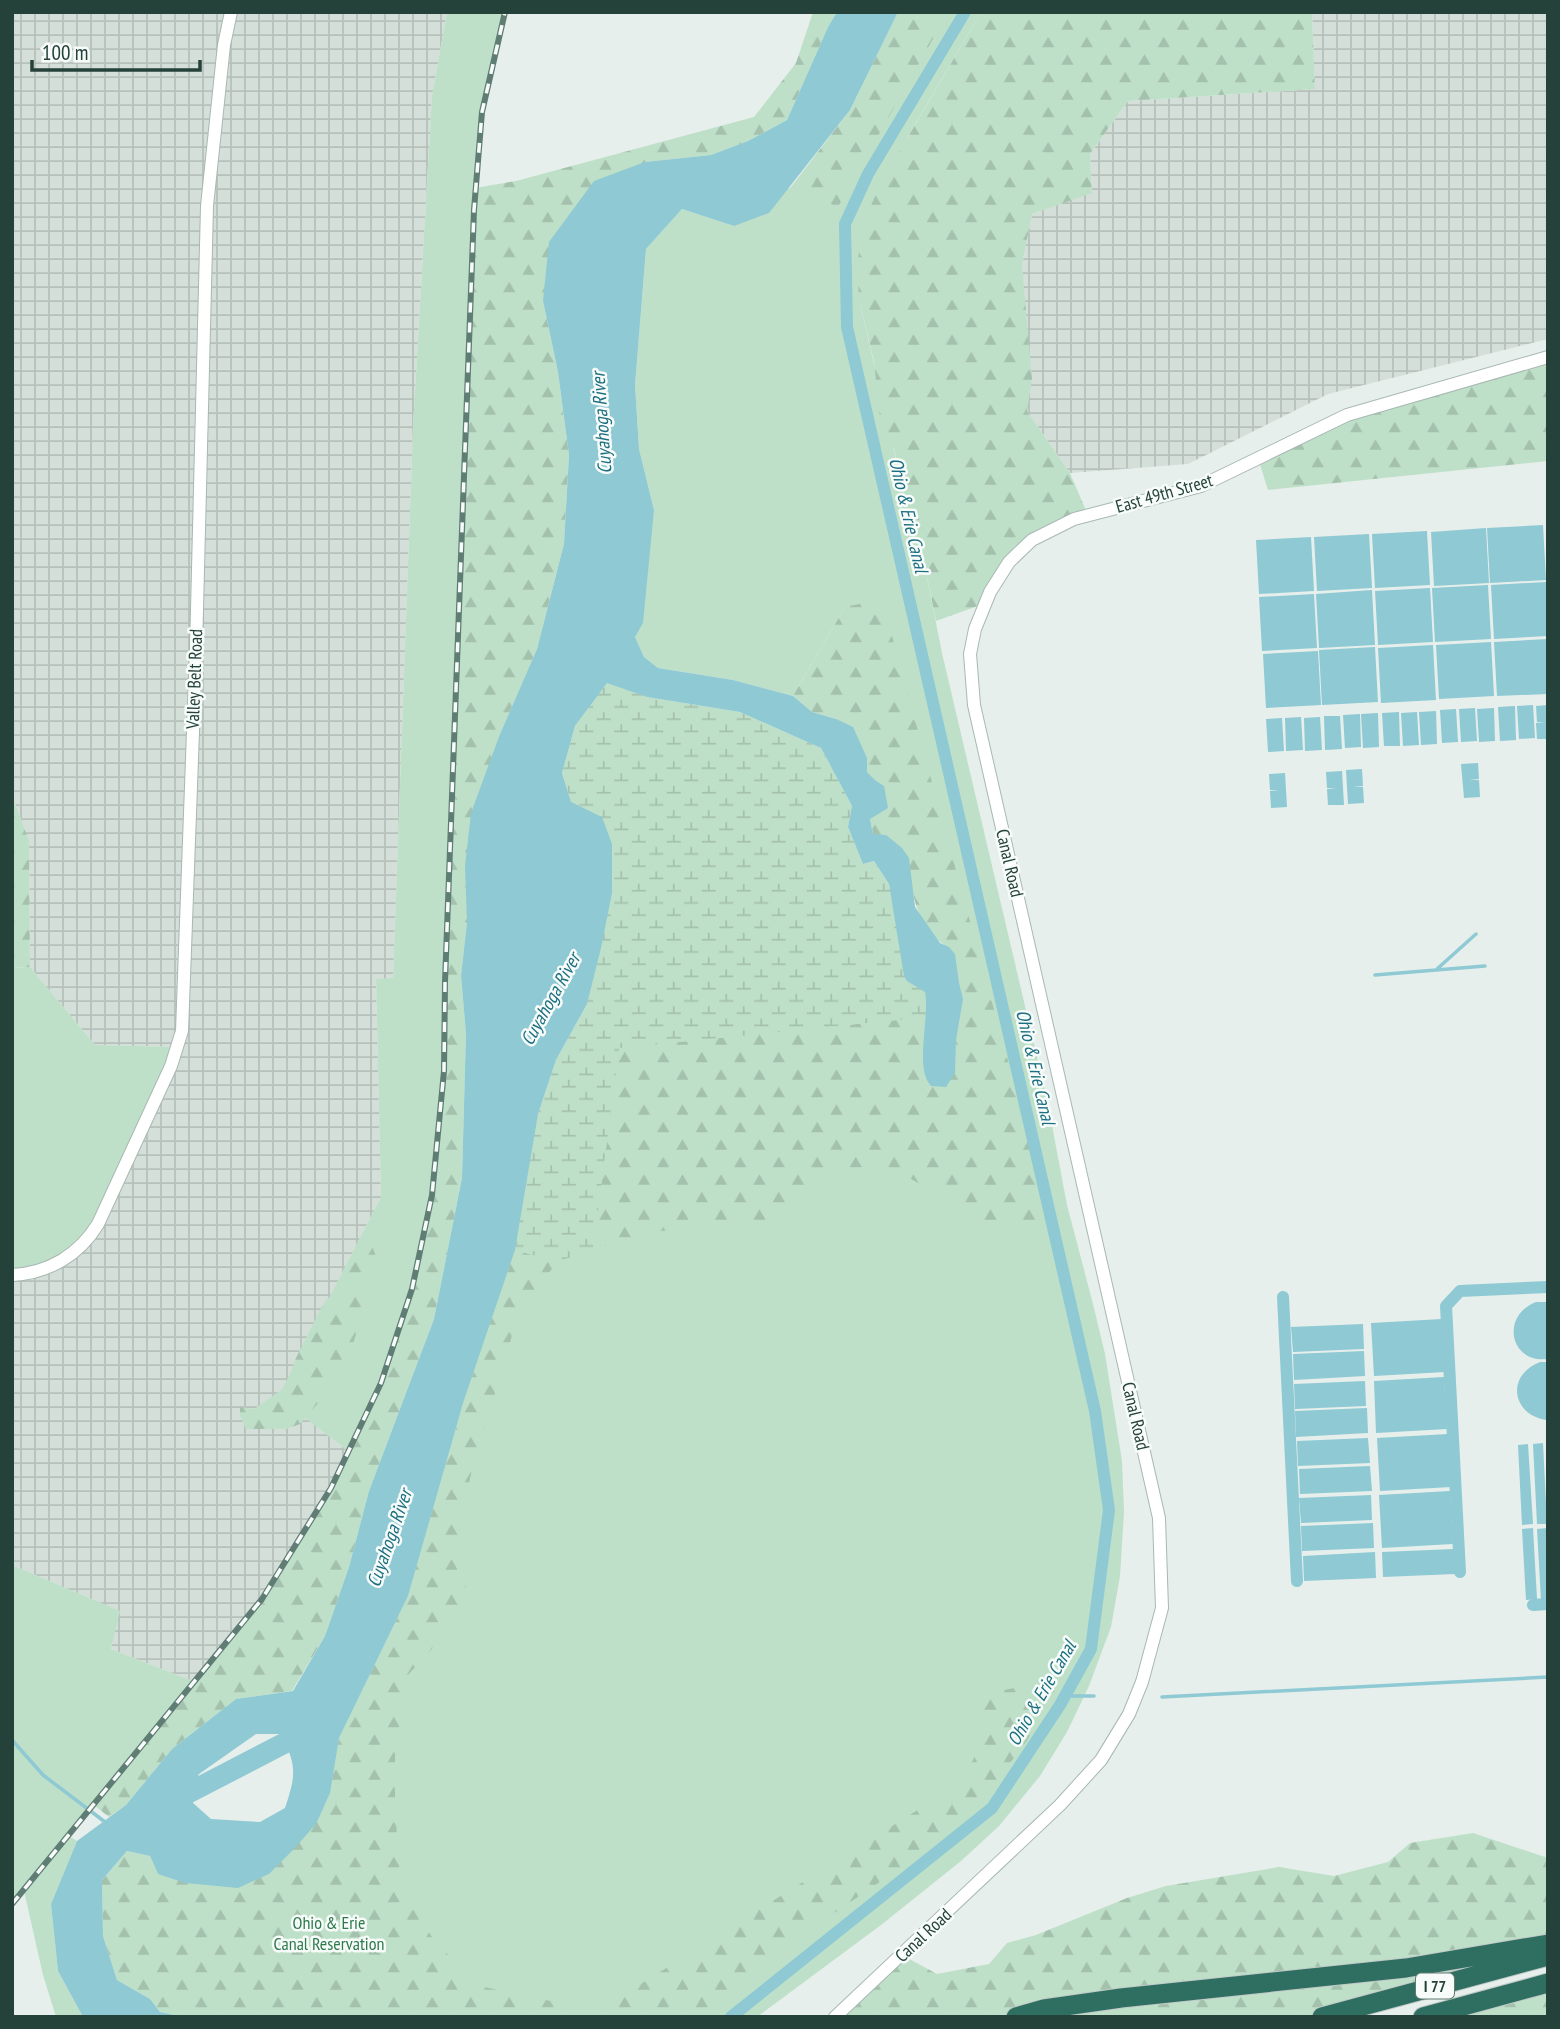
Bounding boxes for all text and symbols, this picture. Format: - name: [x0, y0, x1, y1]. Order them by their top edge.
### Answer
- scale bar: [32, 28, 200, 72]
- text: 100 m: [42, 39, 88, 66]
- water label: Cuyahoga River: [585, 369, 617, 474]
- water label: Ohio & Erie Canal: [884, 455, 934, 576]
- street label: East 49th Street: [1113, 468, 1215, 518]
- street label: Valley Belt Road: [181, 629, 207, 730]
- street label: Canal Road: [991, 827, 1029, 899]
- water label: Cuyahoga River: [515, 946, 586, 1049]
- water label: Ohio & Erie Canal: [1011, 1007, 1061, 1128]
- street label: Canal Road: [1117, 1380, 1155, 1452]
- water label: Cuyahoga River: [361, 1483, 418, 1590]
- water label: Ohio & Erie Canal: [1001, 1635, 1082, 1750]
- street label: Canal Road: [890, 1903, 956, 1967]
- park label: Ohio & Erie Canal Reservation: [274, 1911, 384, 1955]
- road number: I 77: [1416, 1974, 1454, 1998]

